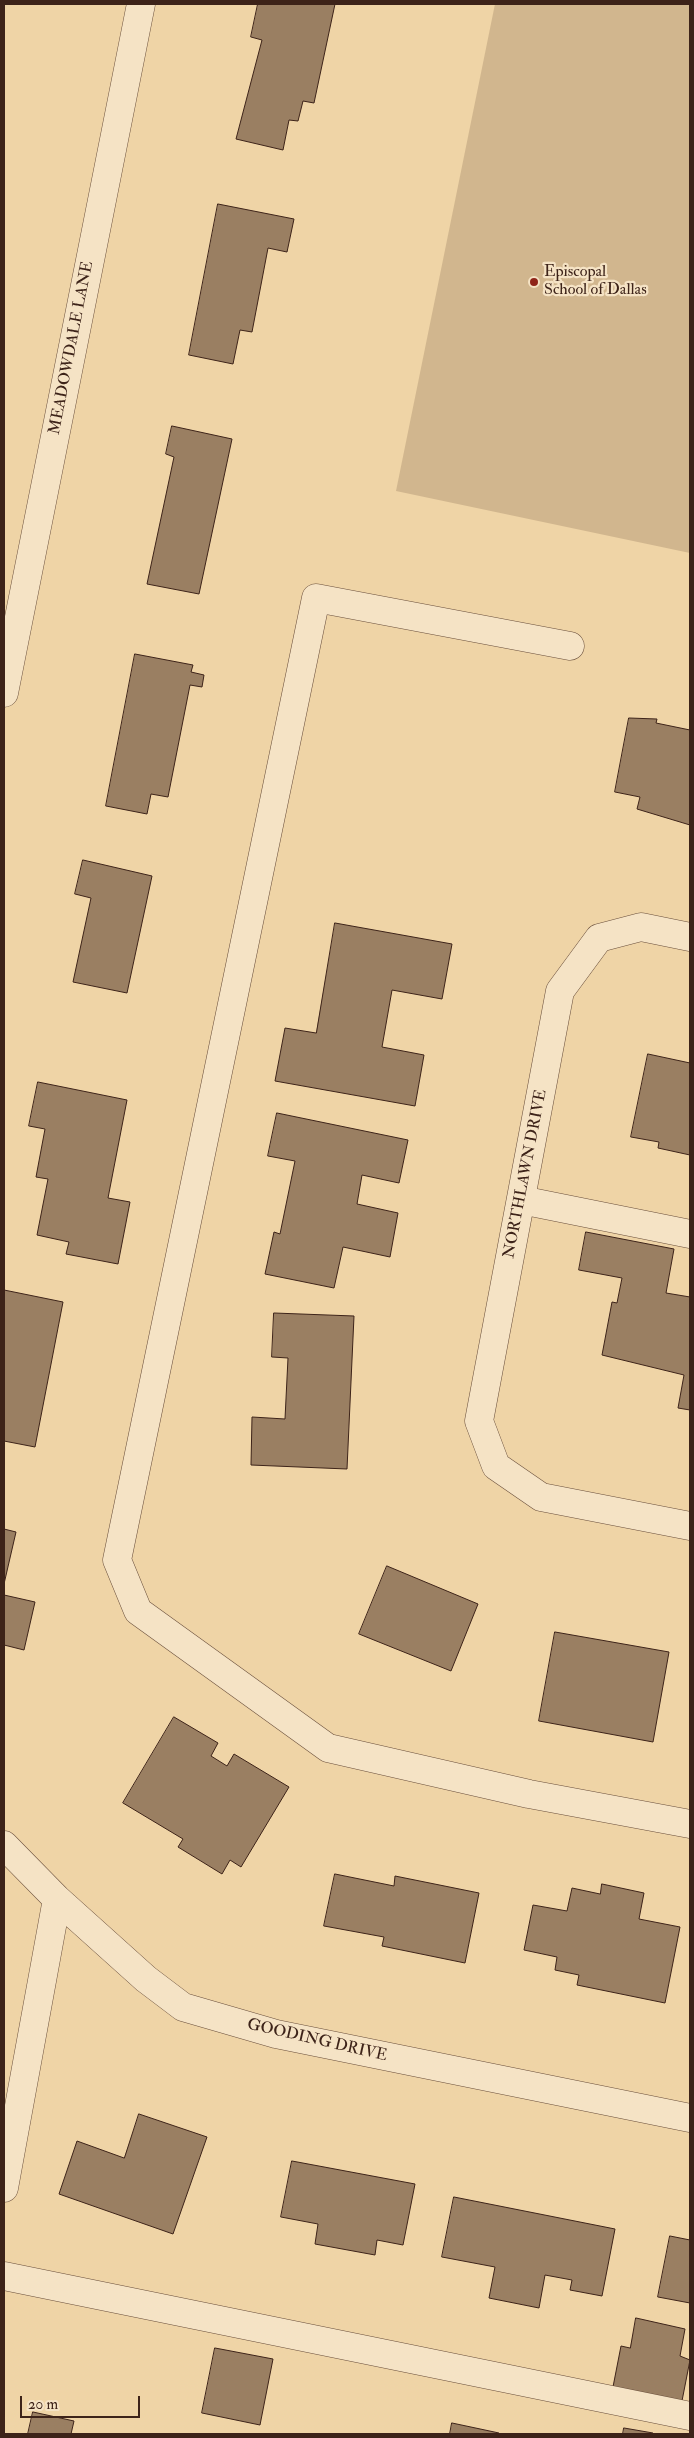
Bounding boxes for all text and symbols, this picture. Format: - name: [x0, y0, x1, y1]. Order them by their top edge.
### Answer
- street label: MEADOWDALE LANE: [46, 260, 98, 436]
- place label: Episcopal School of Dallas: [544, 263, 647, 301]
- marker: Episcopal School of Dallas: [528, 276, 540, 288]
- street label: NORTHLAWN DRIVE: [500, 1088, 552, 1260]
- street label: GOODING DRIVE: [245, 2016, 389, 2066]
- scale bar: [22, 2386, 142, 2418]
- text: 20 m: [28, 2395, 58, 2414]

